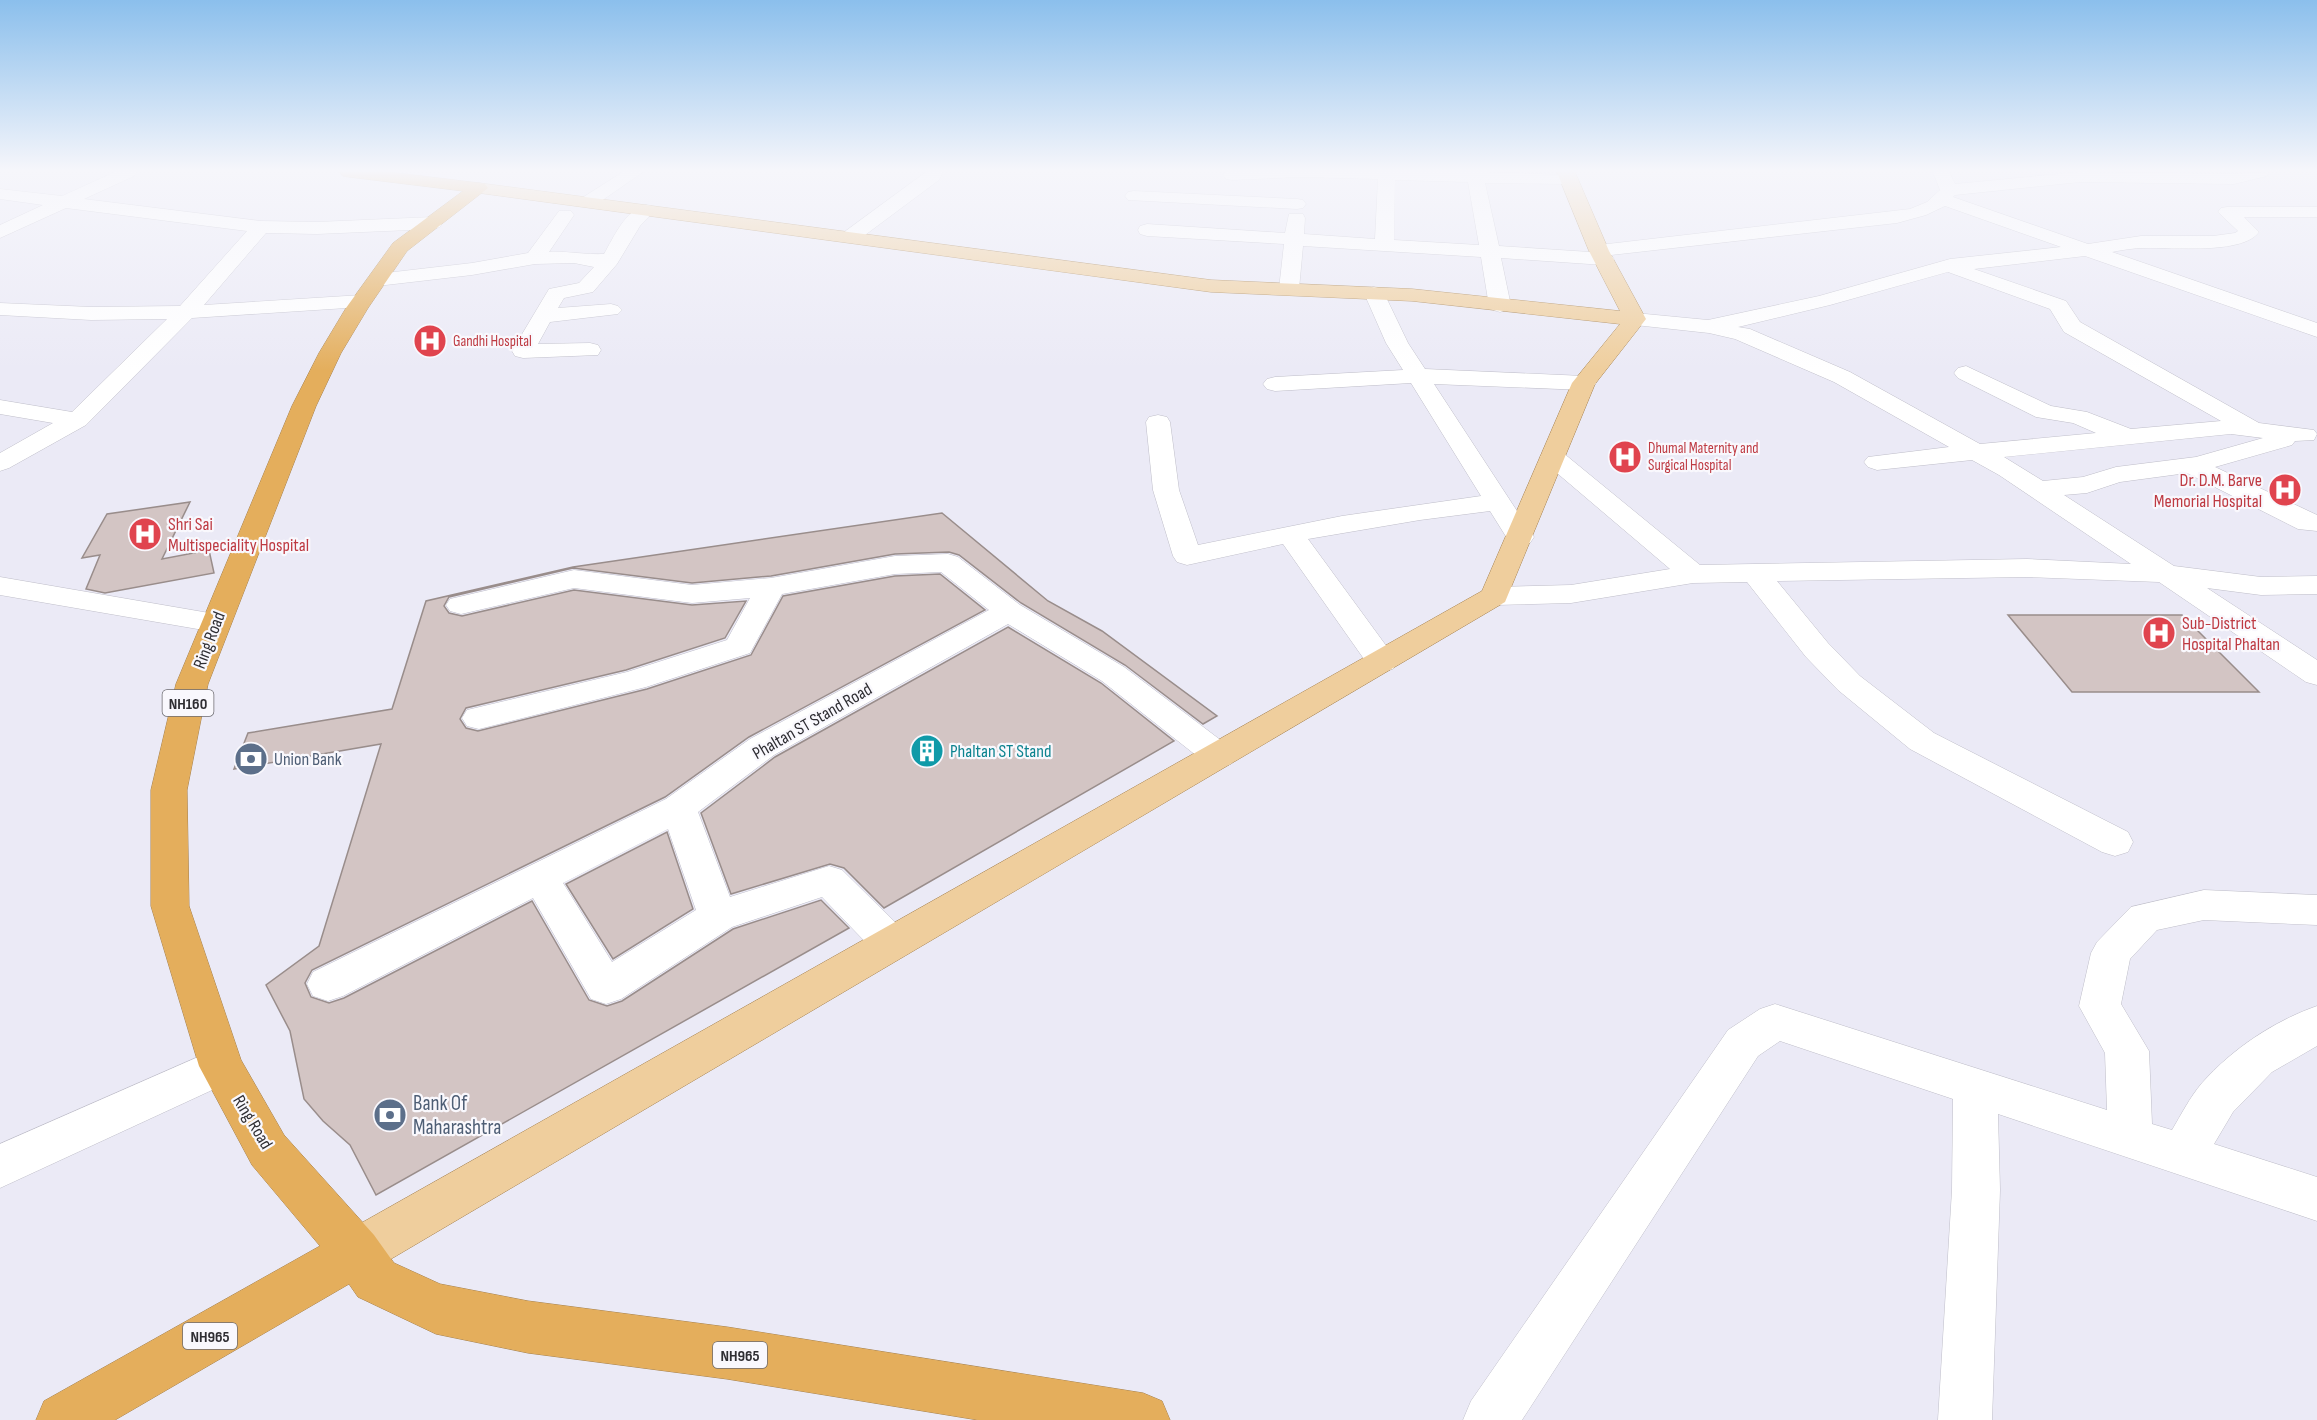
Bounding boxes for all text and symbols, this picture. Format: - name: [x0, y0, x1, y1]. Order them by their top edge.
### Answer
- hospital icon: Gandhi Hospital: [412, 323, 448, 359]
- place label: Gandhi Hospital: [453, 332, 532, 351]
- hospital icon: Dhumal Maternity and Surgical Hospital: [1607, 439, 1643, 475]
- place label: Dhumal Maternity and Surgical Hospital: [1648, 439, 1759, 475]
- place label: Dr. D.M. Barve Memorial Hospital: [2154, 470, 2262, 512]
- hospital icon: Dr. D.M. Barve Memorial Hospital: [2267, 472, 2303, 508]
- place label: Shri Sai Multispeciality Hospital: [168, 514, 309, 556]
- hospital icon: Shri Sai Multispeciality Hospital: [127, 516, 163, 552]
- street label: Ring Road: [189, 609, 230, 672]
- place label: Sub-District Hospital Phaltan: [2182, 613, 2280, 655]
- hospital icon: Sub-District Hospital Phaltan: [2141, 615, 2177, 651]
- street label: Phaltan ST Stand Road: [749, 679, 876, 764]
- road number: NH160: [162, 690, 213, 716]
- building icon: Phaltan ST Stand: [909, 733, 945, 769]
- bank icon: Union Bank: [233, 741, 269, 777]
- place label: Phaltan ST Stand: [950, 741, 1051, 762]
- place label: Union Bank: [274, 749, 342, 770]
- street label: Ring Road: [228, 1091, 277, 1153]
- place label: Bank Of Maharashtra: [413, 1091, 501, 1140]
- bank icon: Bank Of Maharashtra: [372, 1097, 408, 1133]
- road number: NH965: [183, 1323, 237, 1349]
- road number: NH965: [713, 1342, 767, 1368]

